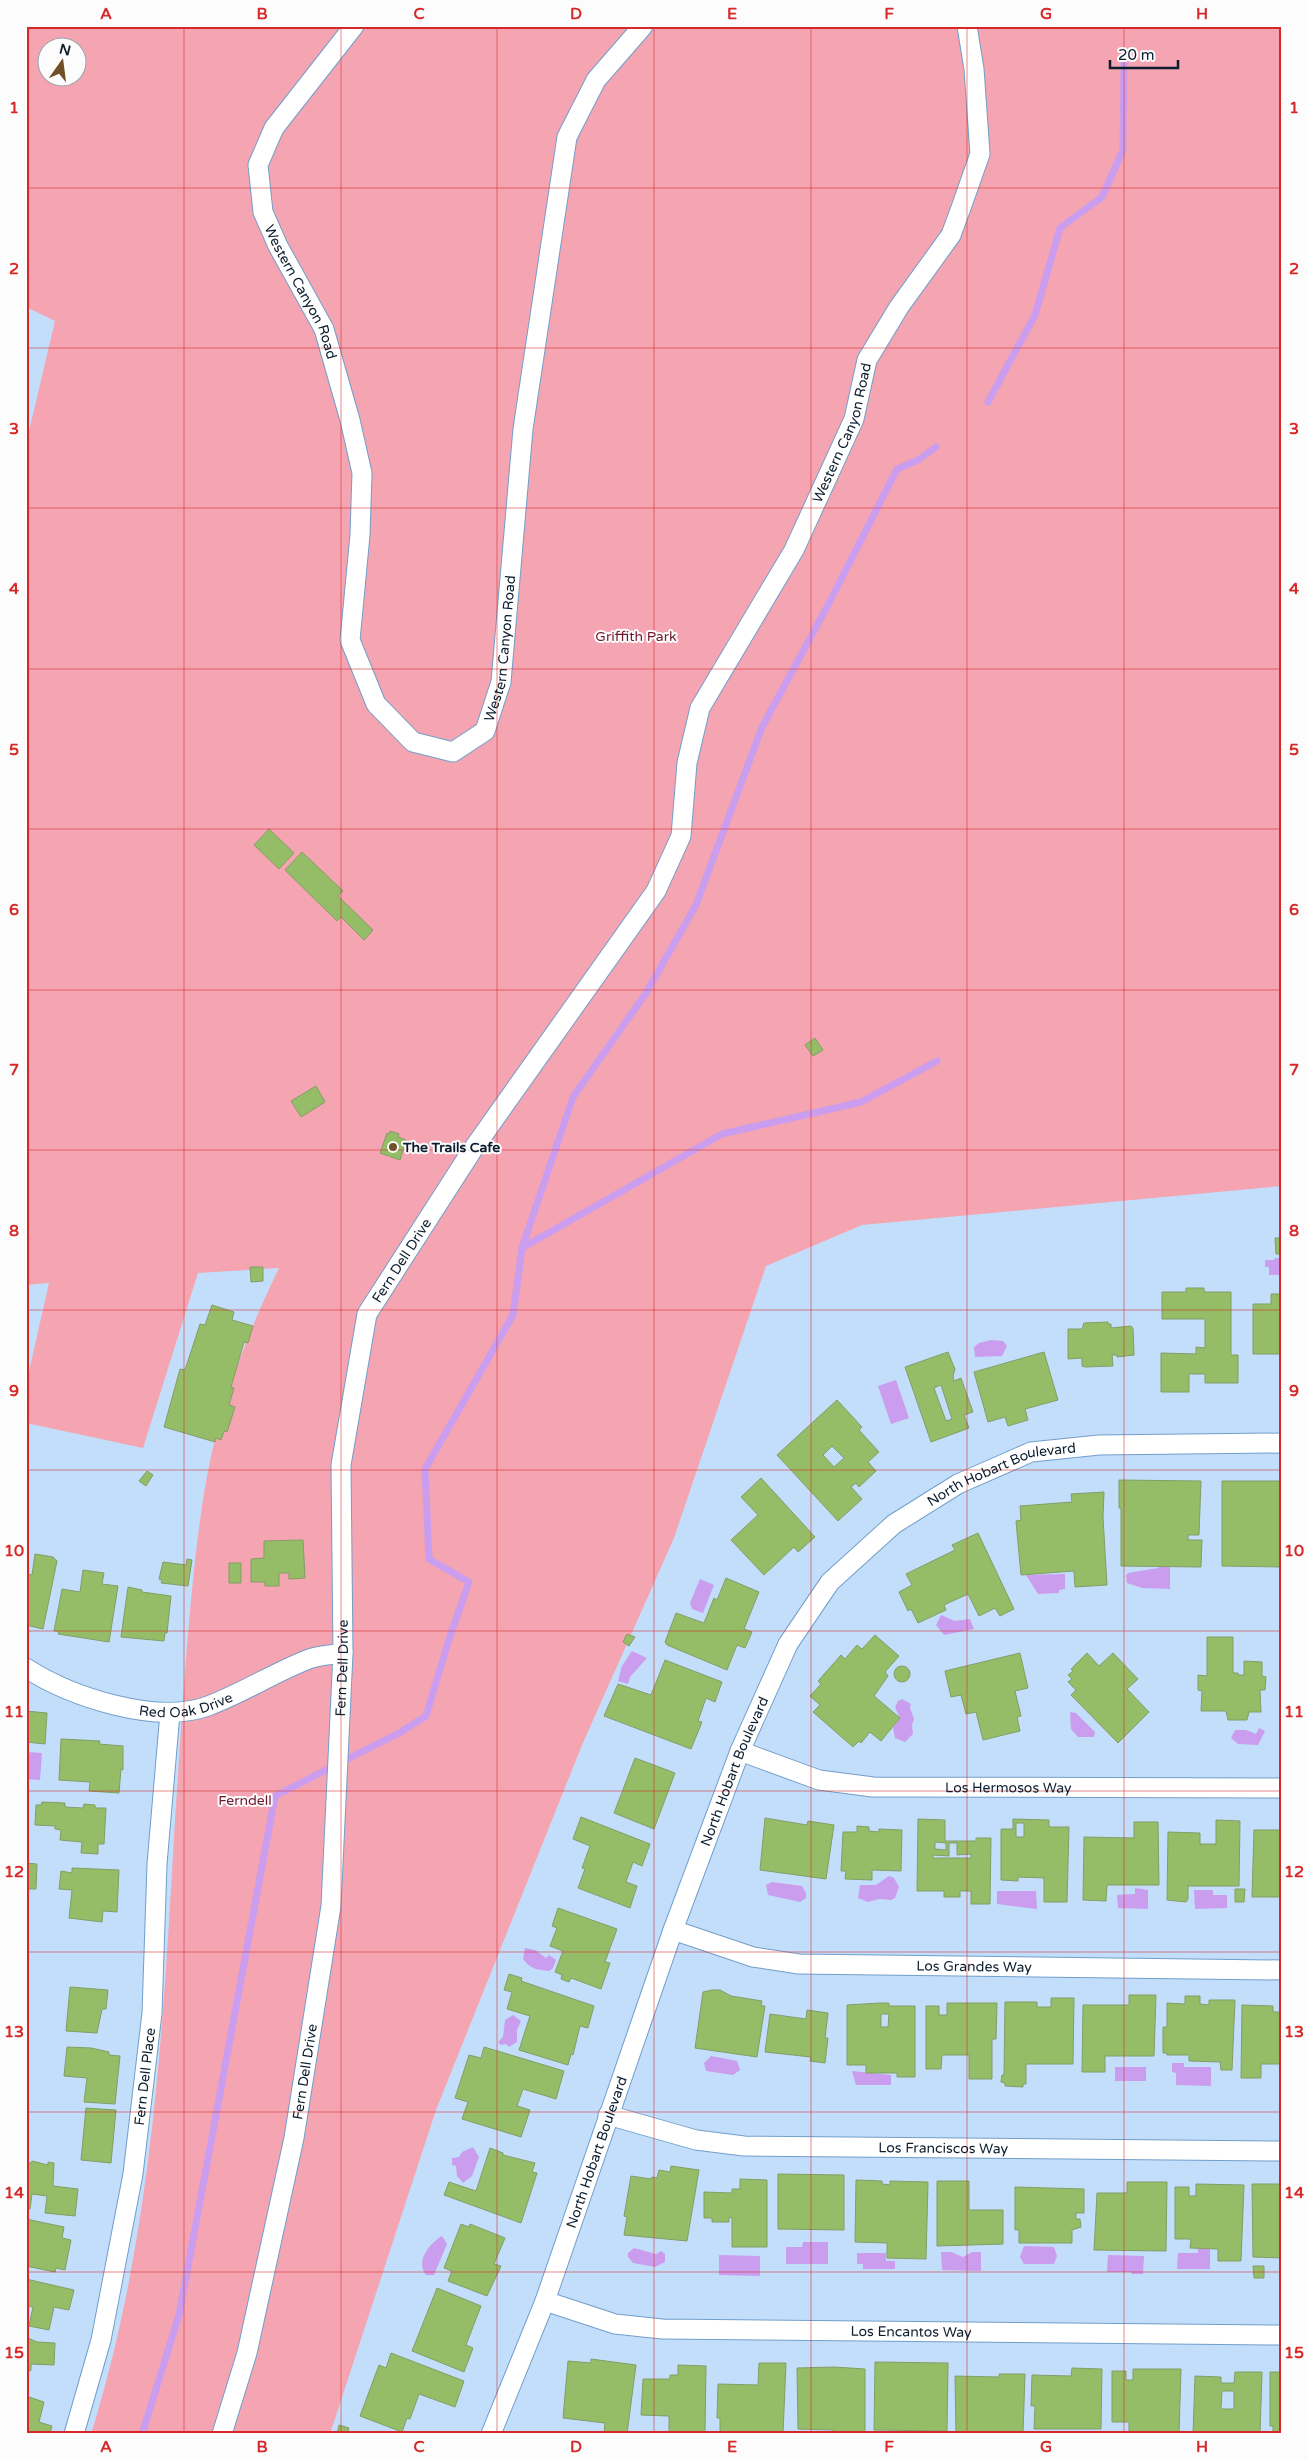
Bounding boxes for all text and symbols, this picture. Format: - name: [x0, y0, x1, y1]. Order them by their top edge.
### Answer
- text: A: [100, 4, 112, 24]
- text: B: [256, 4, 268, 24]
- text: C: [413, 4, 425, 24]
- text: D: [570, 4, 582, 24]
- text: E: [727, 4, 737, 24]
- text: F: [884, 4, 894, 24]
- text: G: [1040, 4, 1052, 24]
- text: H: [1196, 4, 1208, 24]
- north arrow: [38, 38, 88, 88]
- scale bar: [1110, 38, 1178, 70]
- text: N: [58, 40, 73, 59]
- text: 20 m: [1118, 46, 1155, 64]
- text: 1: [9, 98, 19, 118]
- text: 1: [1289, 98, 1299, 118]
- street label: Western Canyon Road: [261, 222, 341, 361]
- text: 2: [9, 259, 19, 279]
- text: 2: [1289, 259, 1299, 279]
- street label: Western Canyon Road: [808, 361, 875, 505]
- text: 3: [9, 419, 19, 439]
- text: 3: [1289, 419, 1299, 439]
- street label: Western Canyon Road: [480, 574, 519, 724]
- text: 4: [9, 579, 19, 599]
- text: 4: [1289, 579, 1299, 599]
- park label: Griffith Park: [595, 628, 677, 645]
- text: 5: [9, 740, 19, 760]
- text: 5: [1289, 740, 1299, 760]
- text: 6: [9, 900, 19, 920]
- text: 6: [1289, 900, 1299, 920]
- text: 7: [9, 1060, 19, 1080]
- text: 7: [1289, 1060, 1299, 1080]
- place label: The Trails Cafe: [402, 1139, 500, 1156]
- marker: The Trails Cafe: [387, 1141, 399, 1153]
- street label: Fern Dell Drive: [368, 1215, 435, 1306]
- text: 8: [9, 1221, 19, 1241]
- text: 8: [1289, 1221, 1299, 1241]
- text: 9: [9, 1381, 19, 1401]
- text: 9: [1289, 1381, 1299, 1401]
- street label: North Hobart Boulevard: [924, 1439, 1077, 1510]
- text: 10: [4, 1541, 24, 1561]
- text: 10: [1284, 1541, 1304, 1561]
- street label: Fern Dell Drive: [332, 1620, 352, 1717]
- street label: Red Oak Drive: [138, 1688, 235, 1721]
- street label: North Hobart Boulevard: [697, 1694, 772, 1849]
- text: 11: [4, 1702, 24, 1722]
- text: 11: [1284, 1702, 1304, 1722]
- street label: Los Hermosos Way: [945, 1779, 1072, 1796]
- park label: Ferndell: [218, 1792, 272, 1809]
- text: 12: [4, 1862, 24, 1882]
- text: 12: [1284, 1862, 1304, 1882]
- street label: Los Grandes Way: [916, 1957, 1032, 1975]
- text: 13: [4, 2022, 24, 2042]
- street label: Fern Dell Drive: [289, 2022, 321, 2121]
- text: 13: [1284, 2022, 1304, 2042]
- street label: Fern Dell Place: [130, 2027, 159, 2126]
- street label: North Hobart Boulevard: [562, 2074, 630, 2230]
- street label: Los Franciscos Way: [878, 2139, 1009, 2157]
- text: 14: [4, 2183, 24, 2203]
- text: 14: [1284, 2183, 1304, 2203]
- street label: Los Encantos Way: [850, 2322, 972, 2341]
- text: 15: [4, 2343, 24, 2363]
- text: 15: [1284, 2343, 1304, 2363]
- text: A: [100, 2437, 112, 2457]
- text: B: [256, 2437, 268, 2457]
- text: C: [413, 2437, 425, 2457]
- text: D: [570, 2437, 582, 2457]
- text: E: [727, 2437, 737, 2457]
- text: F: [884, 2437, 894, 2457]
- text: G: [1040, 2437, 1052, 2457]
- text: H: [1196, 2437, 1208, 2457]

